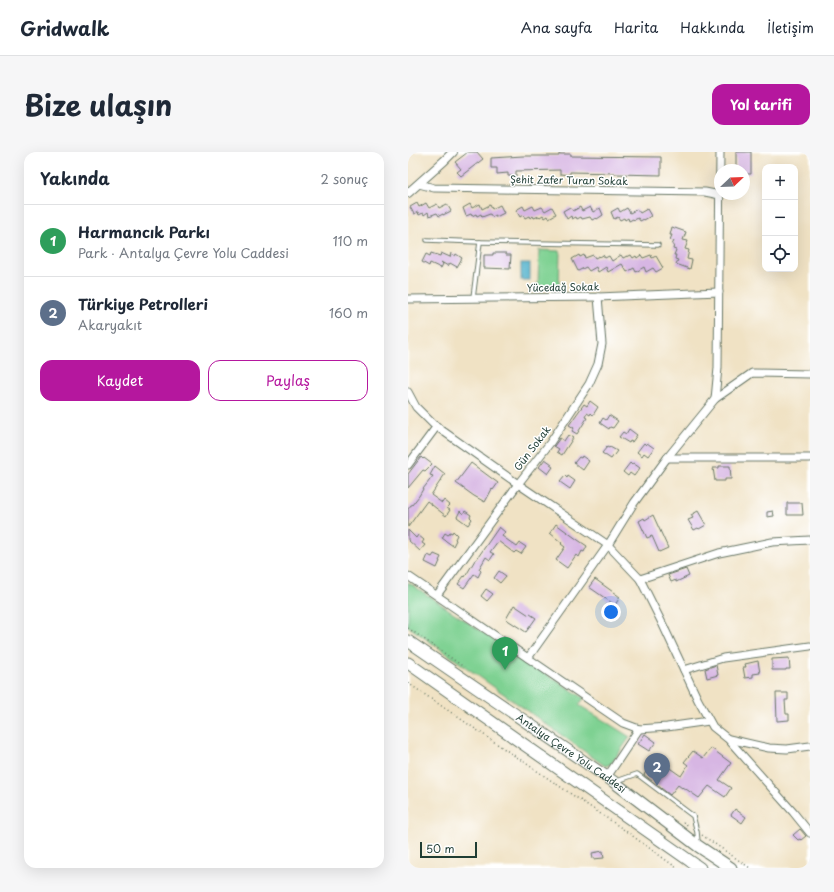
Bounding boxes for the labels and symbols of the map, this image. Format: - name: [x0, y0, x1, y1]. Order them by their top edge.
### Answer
- north arrow: [714, 164, 750, 200]
- street label: Şehit Zafer Turan Sokak: [510, 171, 628, 188]
- street label: Yücedağ Sokak: [527, 278, 600, 295]
- street label: Gün Sokak: [510, 422, 554, 473]
- your location: [601, 602, 621, 622]
- pin: 1: [492, 637, 518, 670]
- street label: Antalya Çevre Yolu Caddesi: [513, 709, 630, 796]
- pin: 2: [644, 753, 670, 786]
- scale bar: [420, 840, 477, 859]

